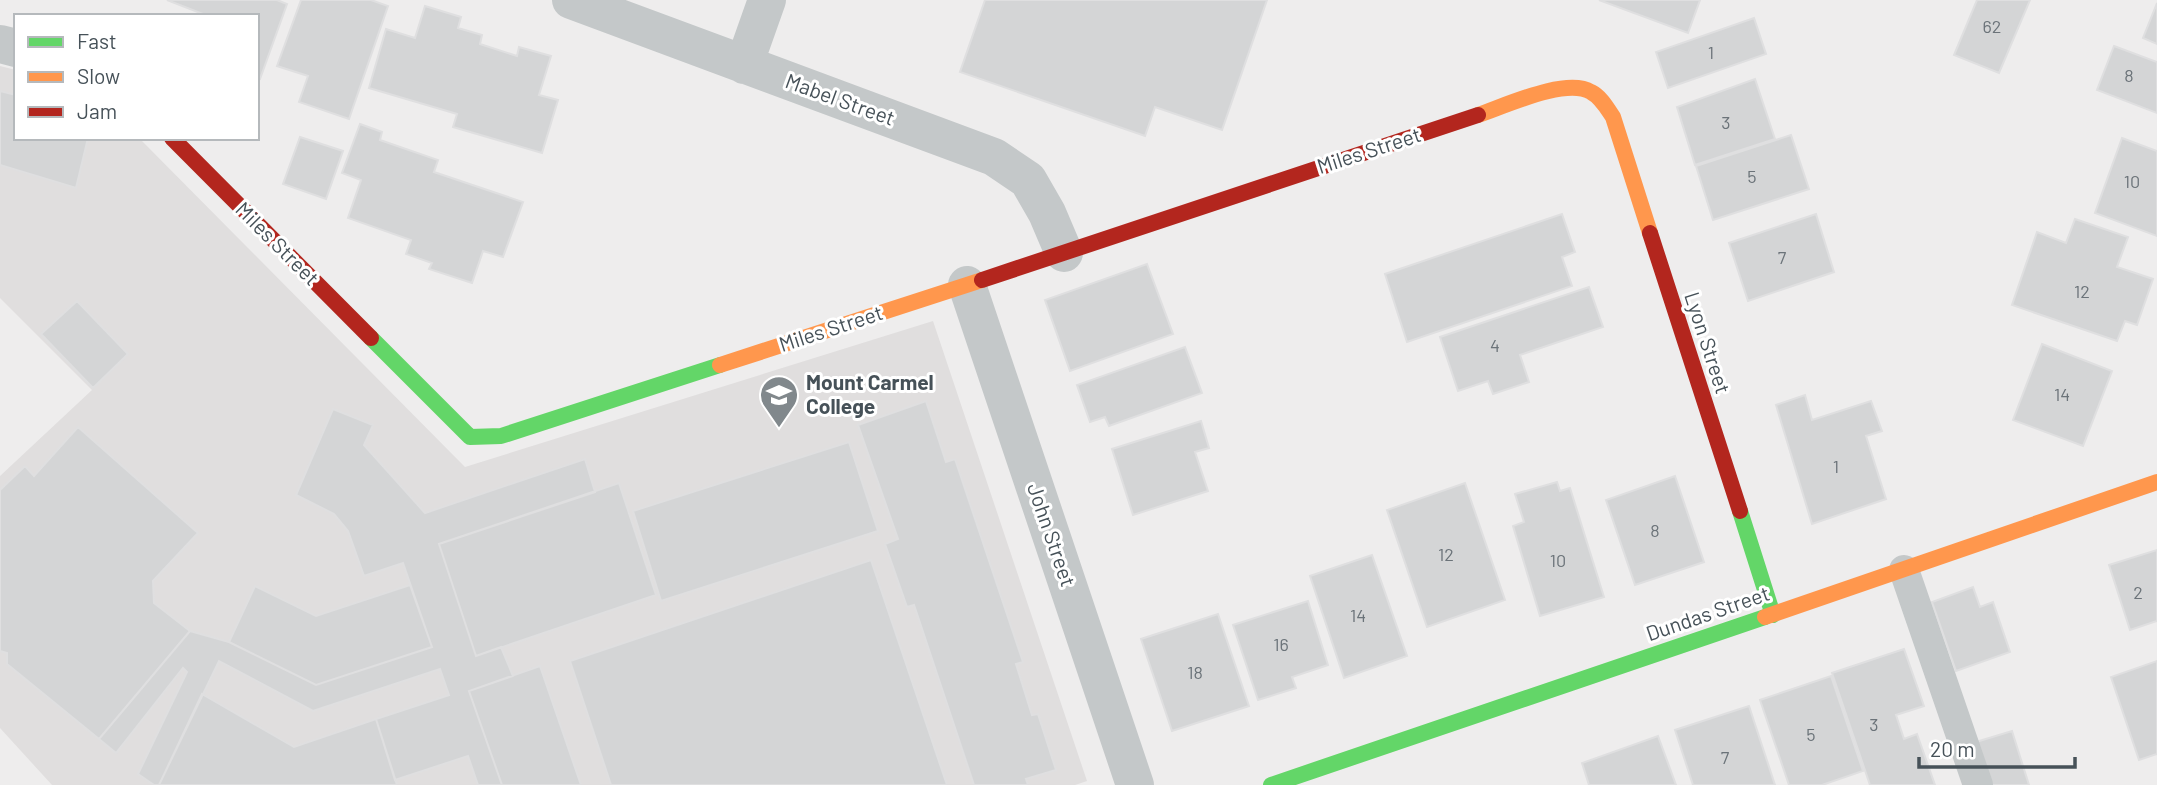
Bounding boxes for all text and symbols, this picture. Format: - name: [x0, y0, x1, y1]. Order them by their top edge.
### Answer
- legend: [14, 14, 259, 140]
- house number: 62: [1983, 15, 2001, 37]
- text: Fast: [77, 28, 117, 53]
- house number: 1: [1708, 41, 1714, 63]
- text: Slow: [77, 63, 120, 88]
- house number: 8: [2124, 64, 2134, 86]
- street label: Mabel Street: [782, 67, 899, 130]
- text: Jam: [77, 98, 117, 123]
- house number: 3: [1721, 111, 1731, 133]
- street label: Miles Street: [1313, 121, 1424, 178]
- house number: 5: [1747, 165, 1757, 187]
- house number: 10: [2124, 170, 2140, 192]
- street label: Miles Street: [231, 196, 325, 290]
- house number: 7: [1778, 246, 1787, 268]
- house number: 12: [2074, 280, 2090, 302]
- street label: Lyon Street: [1680, 289, 1737, 396]
- street label: Miles Street: [775, 299, 886, 356]
- house number: 4: [1490, 334, 1500, 356]
- place label: Mount Carmel College: [806, 369, 934, 418]
- school or university icon: Mount Carmel College: [758, 374, 800, 429]
- house number: 14: [2054, 383, 2070, 405]
- house number: 1: [1833, 455, 1839, 477]
- street label: John Street: [1023, 480, 1082, 590]
- house number: 8: [1650, 519, 1660, 541]
- house number: 12: [1438, 543, 1454, 565]
- house number: 10: [1550, 549, 1566, 571]
- street label: Dundas Street: [1642, 580, 1773, 645]
- house number: 2: [2133, 581, 2143, 603]
- house number: 14: [1350, 604, 1366, 626]
- house number: 16: [1273, 633, 1289, 655]
- house number: 18: [1187, 661, 1203, 683]
- house number: 3: [1869, 713, 1879, 735]
- house number: 5: [1806, 723, 1816, 745]
- scale bar: [1919, 726, 2075, 770]
- text: 20 m: [1930, 736, 1975, 761]
- house number: 7: [1721, 746, 1730, 768]

